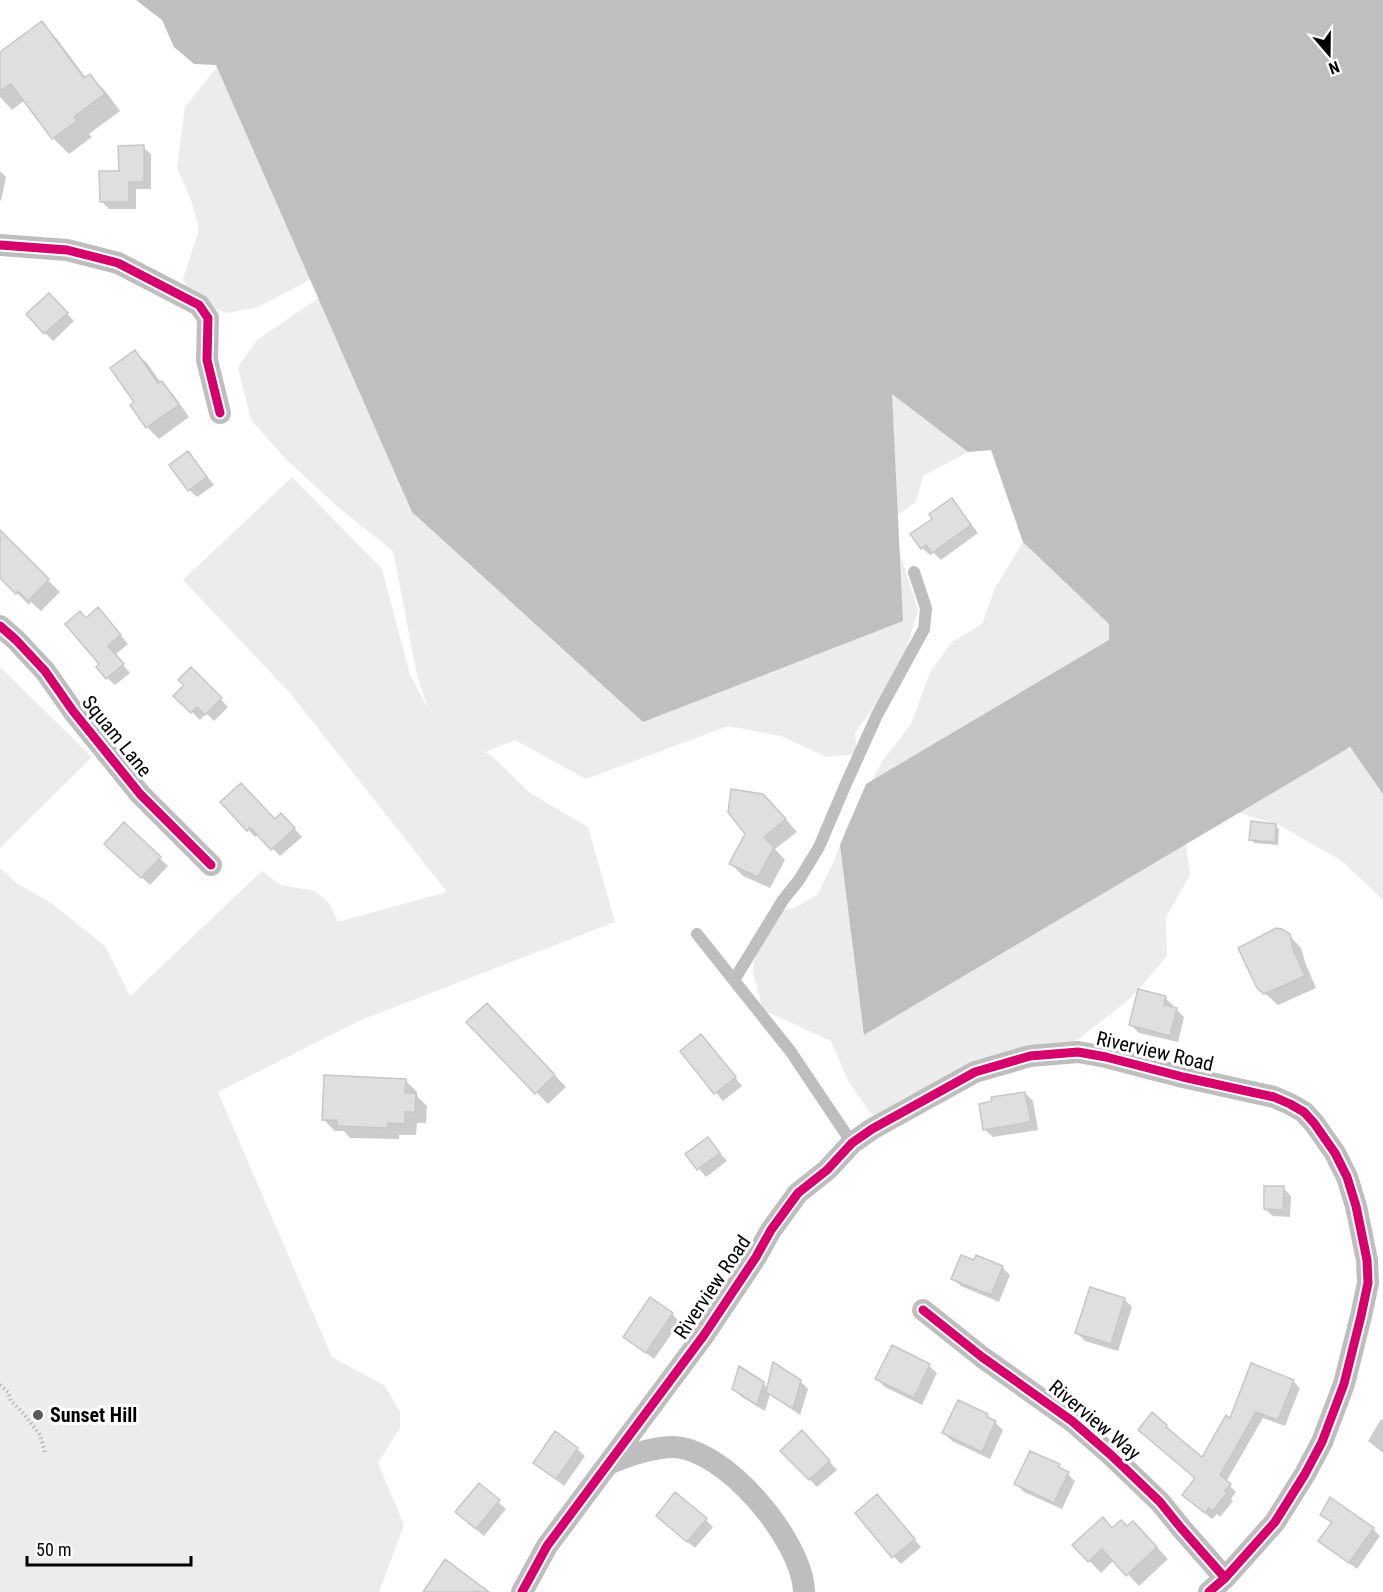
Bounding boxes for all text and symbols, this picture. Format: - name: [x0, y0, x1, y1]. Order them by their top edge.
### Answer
- north arrow: [1299, 24, 1359, 84]
- text: N: [1326, 57, 1342, 78]
- street label: Squam Lane: [77, 691, 157, 781]
- street label: Riverview Road: [1094, 1026, 1216, 1076]
- street label: Riverview Road: [669, 1231, 755, 1343]
- street label: Riverview Way: [1044, 1375, 1146, 1465]
- place label: Sunset Hill: [50, 1403, 137, 1427]
- marker: Sunset Hill: [31, 1408, 45, 1422]
- scale bar: [27, 1529, 190, 1567]
- text: 50 m: [36, 1539, 71, 1560]

